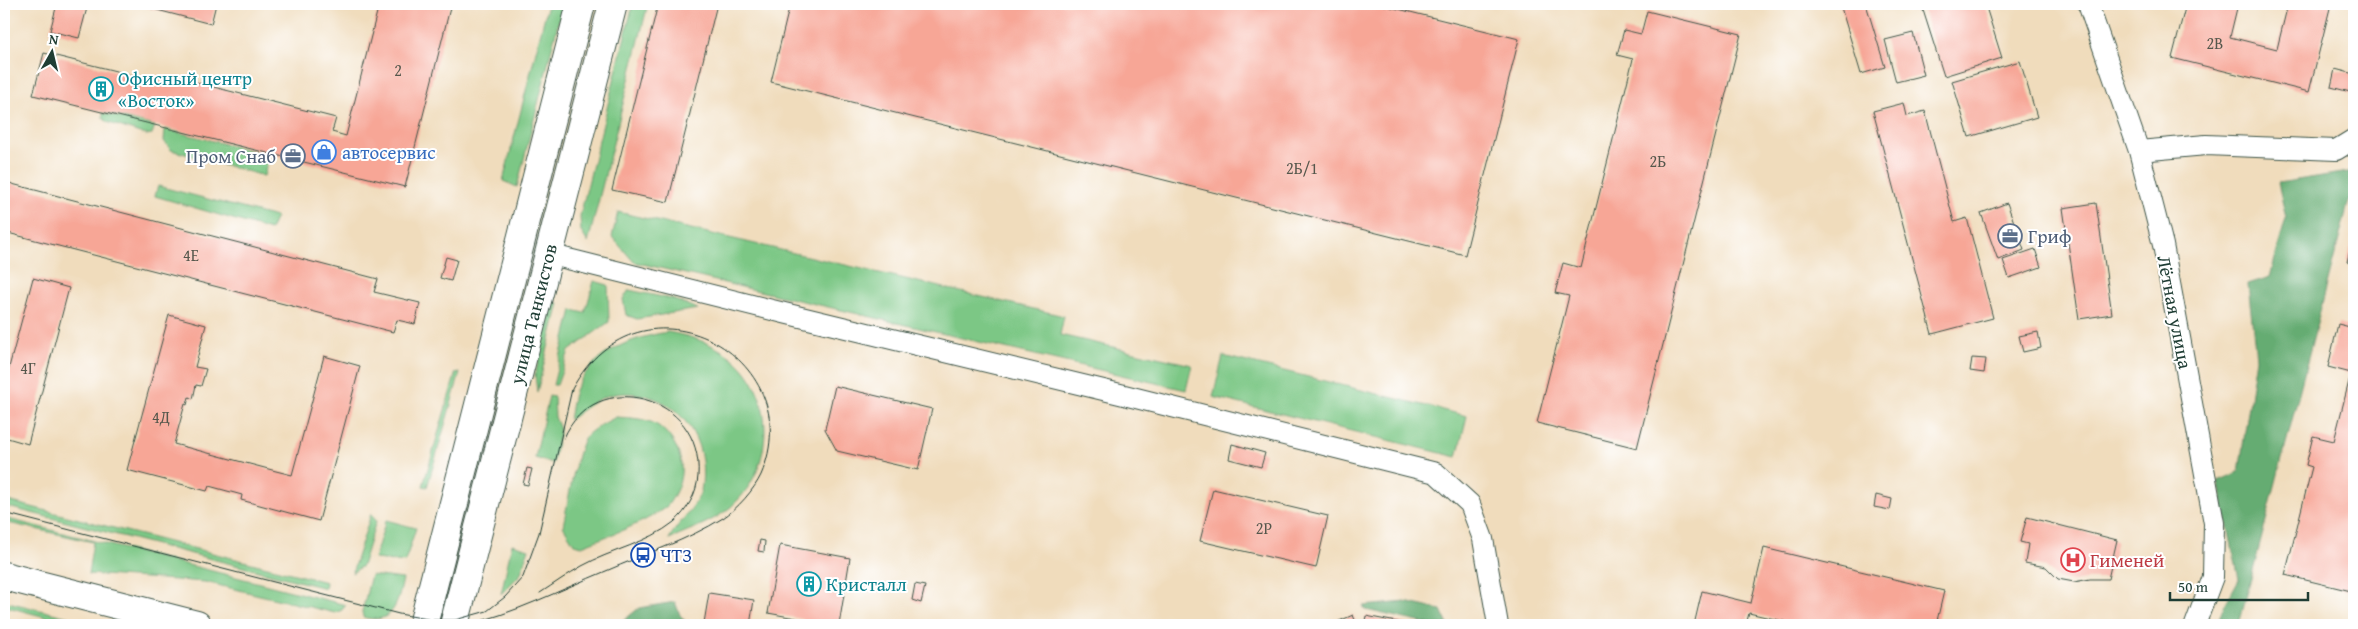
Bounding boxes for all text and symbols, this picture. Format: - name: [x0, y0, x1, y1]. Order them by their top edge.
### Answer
- north arrow: [28, 28, 78, 78]
- text: N: [48, 29, 60, 50]
- house number: 2В: [2207, 31, 2223, 55]
- house number: 2: [394, 58, 402, 82]
- place label: Офисный центр «Восток»: [118, 64, 252, 114]
- building icon: Офисный центр «Восток»: [88, 76, 114, 102]
- place label: автосервис: [342, 138, 436, 166]
- shop icon: автосервис: [311, 139, 337, 165]
- place label: Пром Снаб: [186, 142, 276, 170]
- office icon: Пром Снаб: [280, 143, 306, 169]
- house number: 2Б: [1650, 149, 1666, 173]
- house number: 2Б/1: [1286, 156, 1318, 180]
- place label: Гриф: [2028, 222, 2072, 250]
- office icon: Гриф: [1997, 223, 2023, 249]
- street label: улица Танкистов: [502, 241, 564, 388]
- house number: 4E: [183, 243, 199, 267]
- street label: Лётная улица: [2150, 253, 2200, 371]
- house number: 4Г: [20, 356, 36, 380]
- house number: 4Д: [152, 405, 170, 429]
- house number: 2Р: [1256, 516, 1272, 540]
- place label: ЧТЗ: [660, 541, 692, 569]
- bus stop icon: ЧТЗ: [630, 542, 656, 568]
- place label: Гименей: [2090, 546, 2164, 574]
- hospital icon: Гименей: [2060, 547, 2086, 573]
- scale bar: [2170, 569, 2308, 601]
- place label: Кристалл: [826, 570, 907, 598]
- building icon: Кристалл: [796, 571, 822, 597]
- text: 50 m: [2178, 576, 2209, 597]

